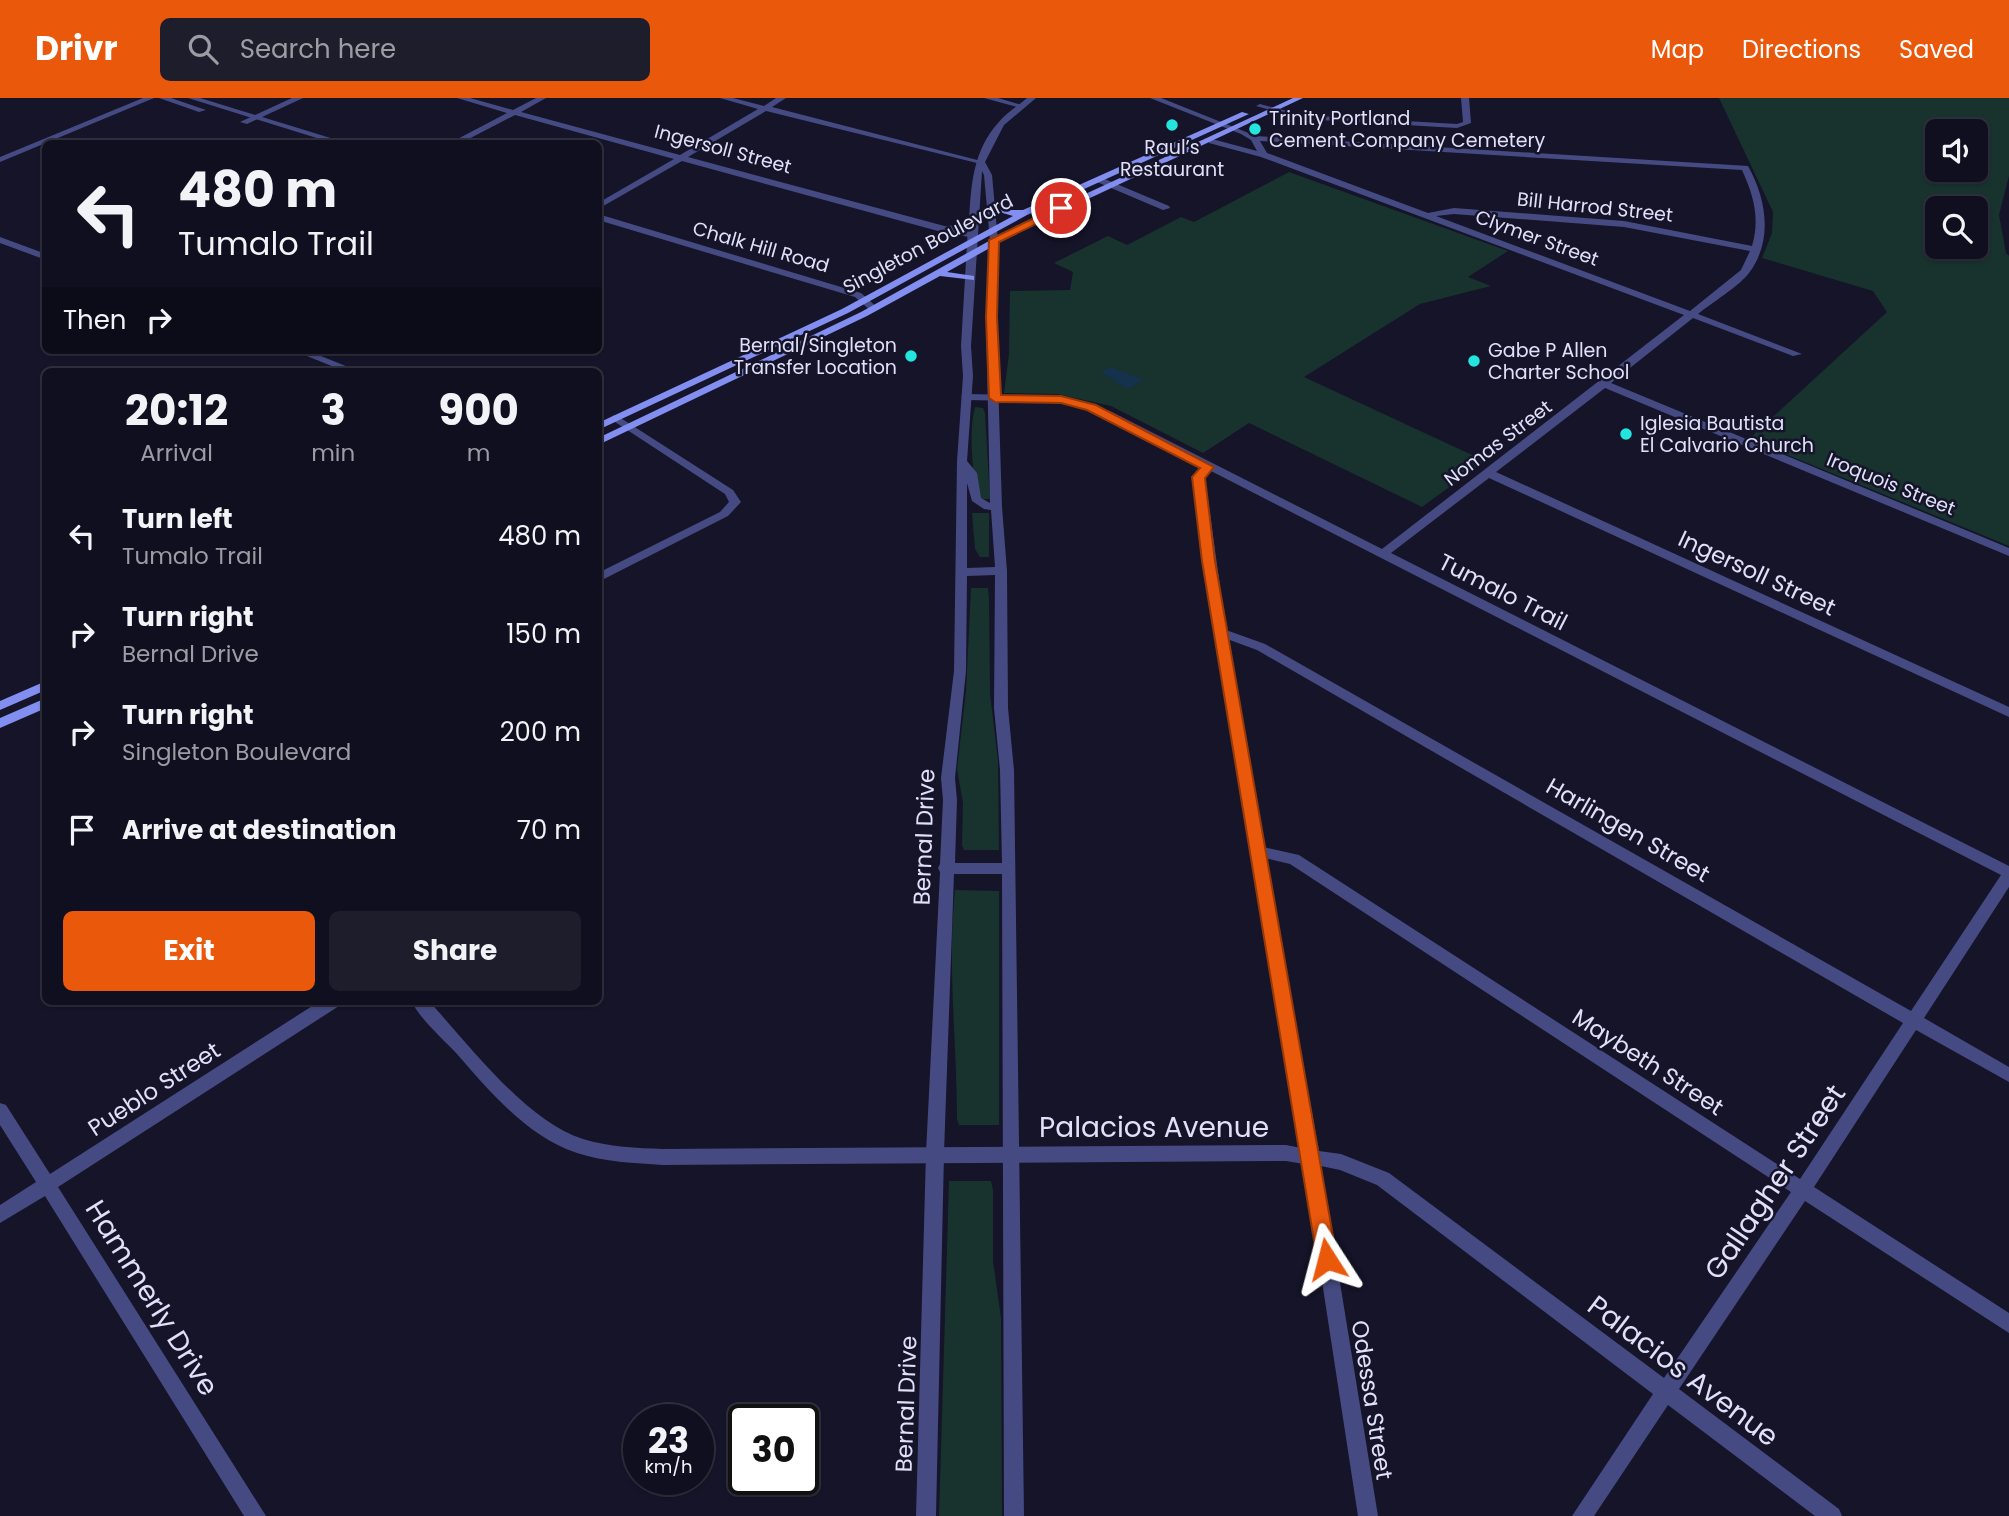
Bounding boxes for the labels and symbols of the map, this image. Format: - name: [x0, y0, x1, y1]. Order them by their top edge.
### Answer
- place label: Trinity Portland Cement Company Cemetery: [1269, 105, 1546, 154]
- marker: Raul’s Restaurant: [1164, 117, 1180, 133]
- street label: Ingersoll Street: [652, 118, 795, 180]
- marker: Trinity Portland Cement Company Cemetery: [1247, 121, 1263, 137]
- place label: Raul’s Restaurant: [1120, 134, 1224, 183]
- pin: [1031, 178, 1091, 238]
- street label: Bill Harrod Street: [1516, 185, 1674, 229]
- street label: Singleton Boulevard: [838, 188, 1018, 300]
- street label: Clymer Street: [1472, 203, 1602, 273]
- street label: Chalk Hill Road: [690, 215, 832, 279]
- place label: Bernal/Singleton Transfer Location: [734, 332, 897, 381]
- place label: Gabe P Allen Charter School: [1488, 337, 1629, 386]
- marker: Bernal/Singleton Transfer Location: [903, 348, 919, 364]
- marker: Gabe P Allen Charter School: [1466, 353, 1482, 369]
- street label: Nomas Street: [1439, 393, 1558, 492]
- place label: Iglesia Bautista El Calvario Church: [1640, 410, 1814, 459]
- marker: Iglesia Bautista El Calvario Church: [1618, 426, 1634, 442]
- street label: Iroquois Street: [1823, 446, 1959, 522]
- street label: Ingersoll Street: [1673, 523, 1841, 623]
- street label: Tumalo Trail: [1433, 546, 1573, 638]
- street label: Bernal Drive: [906, 768, 942, 906]
- street label: Harlingen Street: [1540, 770, 1716, 890]
- street label: Maybeth Street: [1566, 1001, 1730, 1123]
- street label: Pueblo Street: [82, 1034, 226, 1144]
- street label: Gallagher Street: [1695, 1077, 1855, 1287]
- street label: Palacios Avenue: [1039, 1108, 1269, 1147]
- street label: Hammerly Drive: [76, 1193, 228, 1403]
- position arrow: [1290, 1222, 1364, 1296]
- street label: Palacios Avenue: [1579, 1286, 1787, 1456]
- street label: Odessa Street: [1344, 1318, 1400, 1482]
- street label: Bernal Drive: [888, 1335, 924, 1473]
- speed limit sign: 30: [728, 1404, 819, 1495]

